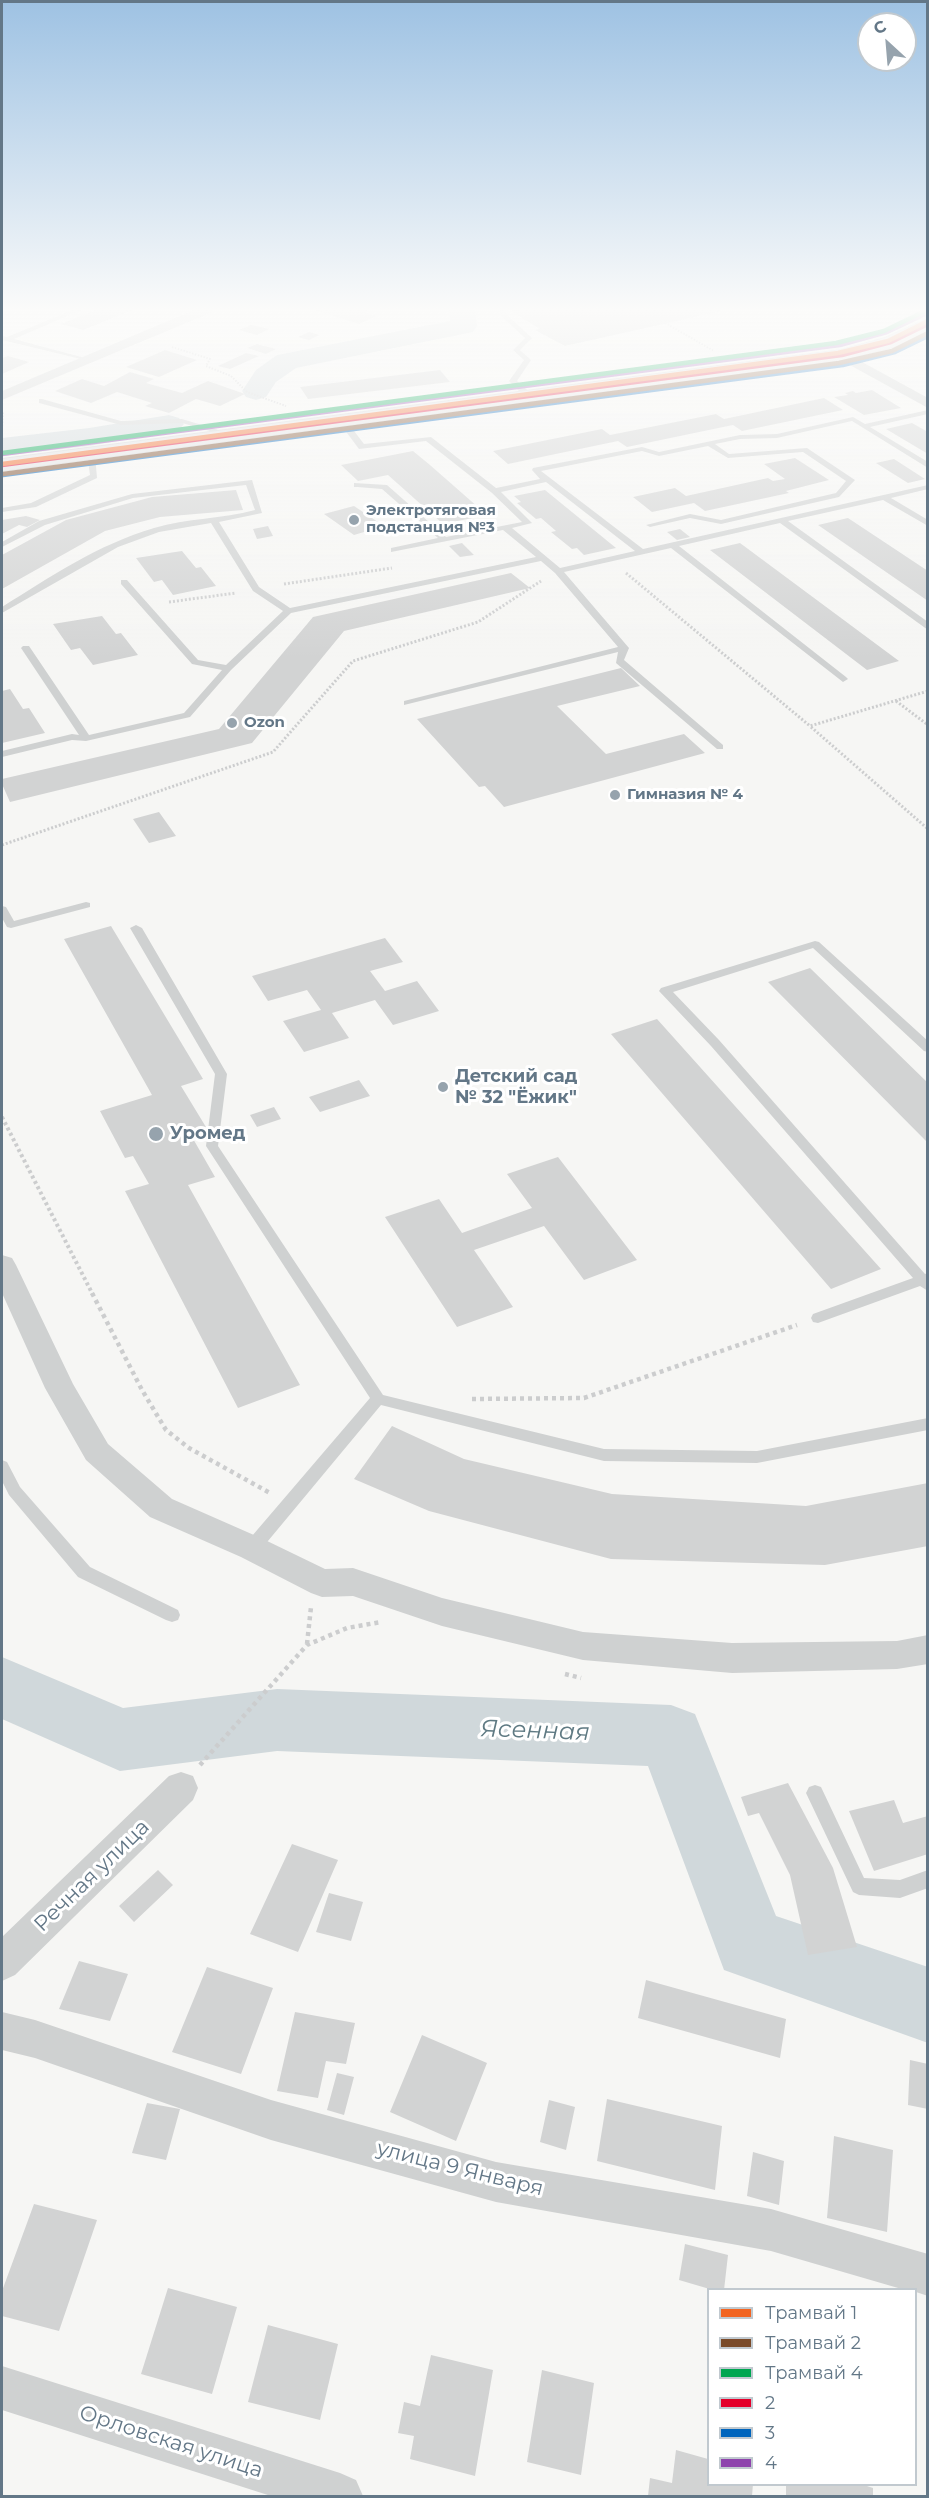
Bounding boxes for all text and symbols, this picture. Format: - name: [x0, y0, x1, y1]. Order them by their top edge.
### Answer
- north arrow: [857, 12, 917, 72]
- text: С: [870, 16, 889, 38]
- place label: Электротяговая подстанция №3: [366, 502, 496, 537]
- marker: Электротяговая подстанция №3: [347, 513, 361, 527]
- place label: Ozon: [244, 714, 285, 732]
- marker: Ozon: [225, 716, 239, 730]
- place label: Гимназия № 4: [627, 786, 743, 804]
- marker: Гимназия № 4: [608, 788, 622, 802]
- place label: Детский сад № 32 "Ёжик": [455, 1066, 577, 1108]
- marker: Детский сад № 32 "Ёжик": [436, 1080, 450, 1094]
- place label: Уромед: [170, 1123, 245, 1145]
- marker: Уромед: [147, 1125, 165, 1143]
- water label: Ясенная: [480, 1715, 590, 1747]
- street label: Речная улица: [29, 1815, 155, 1937]
- street label: улица 9 Января: [374, 2136, 546, 2202]
- legend: [707, 2288, 917, 2486]
- text: Трамвай 1: [765, 2302, 857, 2324]
- text: Трамвай 2: [765, 2332, 861, 2354]
- text: Трамвай 4: [765, 2362, 863, 2384]
- text: 2: [765, 2392, 775, 2414]
- street label: Орловская улица: [76, 2400, 266, 2484]
- text: 3: [765, 2422, 775, 2444]
- text: 4: [765, 2452, 777, 2474]

